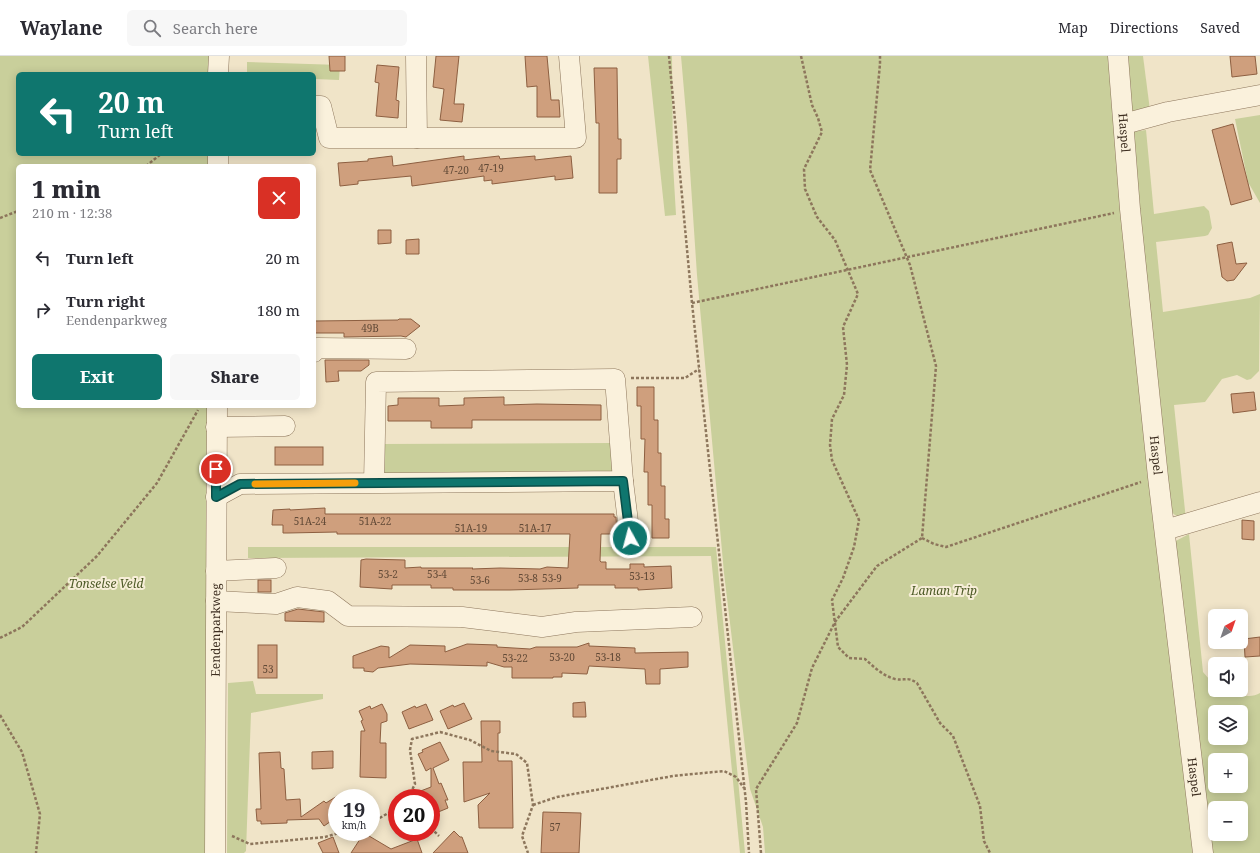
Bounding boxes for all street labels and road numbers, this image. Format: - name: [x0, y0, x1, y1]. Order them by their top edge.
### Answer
- street label: Haspel: [1115, 112, 1135, 153]
- street label: Haspel: [1146, 435, 1167, 476]
- street label: Eendenparkweg: [207, 583, 224, 677]
- street label: Haspel: [1184, 756, 1205, 798]

